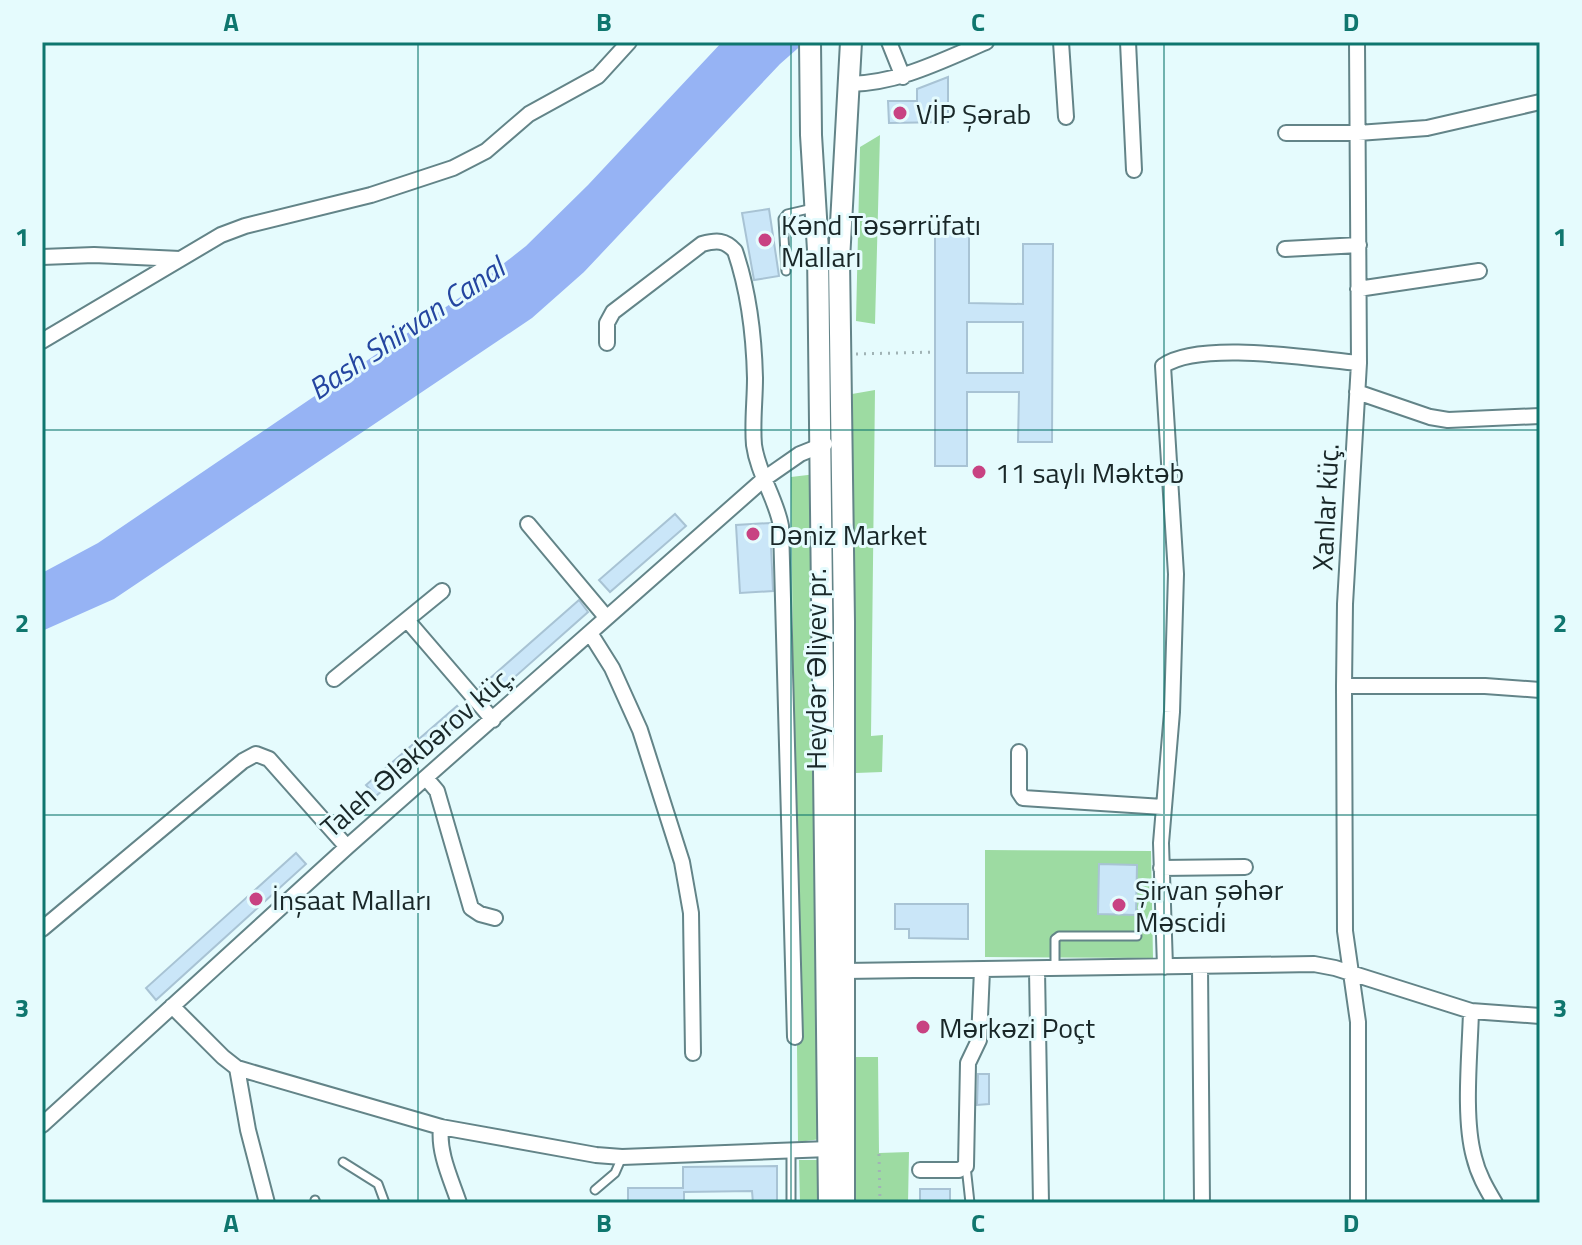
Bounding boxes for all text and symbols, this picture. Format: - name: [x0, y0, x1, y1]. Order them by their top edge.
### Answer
- text: A: [223, 2, 239, 41]
- text: B: [596, 2, 612, 41]
- text: C: [971, 2, 985, 41]
- text: D: [1343, 2, 1359, 41]
- place label: VİP Şərab: [916, 92, 1031, 135]
- marker: VİP Şərab: [891, 104, 909, 122]
- place label: Kənd Təsərrüfatı Malları: [781, 203, 981, 278]
- text: 1: [15, 217, 29, 256]
- text: 1: [1553, 217, 1567, 256]
- marker: Kənd Təsərrüfatı Malları: [756, 231, 774, 249]
- water label: Bash Shirvan Canal: [298, 243, 516, 411]
- street label: Xanlar küç.: [1300, 442, 1350, 572]
- place label: 11 saylı Məktəb: [995, 451, 1184, 494]
- marker: 11 saylı Məktəb: [970, 463, 988, 481]
- place label: Dəniz Market: [769, 513, 927, 556]
- marker: Dəniz Market: [744, 525, 762, 543]
- street label: Heydər Əliyev pr.: [794, 568, 837, 770]
- text: 2: [15, 603, 29, 642]
- text: 2: [1553, 603, 1567, 642]
- street label: Taleh Ələkbərov küç.: [310, 654, 524, 848]
- place label: Şirvan şəhər Məscidi: [1135, 868, 1284, 943]
- place label: İnşaat Malları: [272, 878, 431, 921]
- marker: İnşaat Malları: [247, 890, 265, 908]
- marker: Şirvan şəhər Məscidi: [1110, 896, 1128, 914]
- text: 3: [15, 988, 29, 1027]
- text: 3: [1553, 988, 1567, 1027]
- place label: Mərkəzi Poçt: [939, 1006, 1095, 1049]
- marker: Mərkəzi Poçt: [914, 1018, 932, 1036]
- text: A: [223, 1203, 239, 1242]
- text: B: [596, 1203, 612, 1242]
- text: C: [971, 1203, 985, 1242]
- text: D: [1343, 1203, 1359, 1242]

